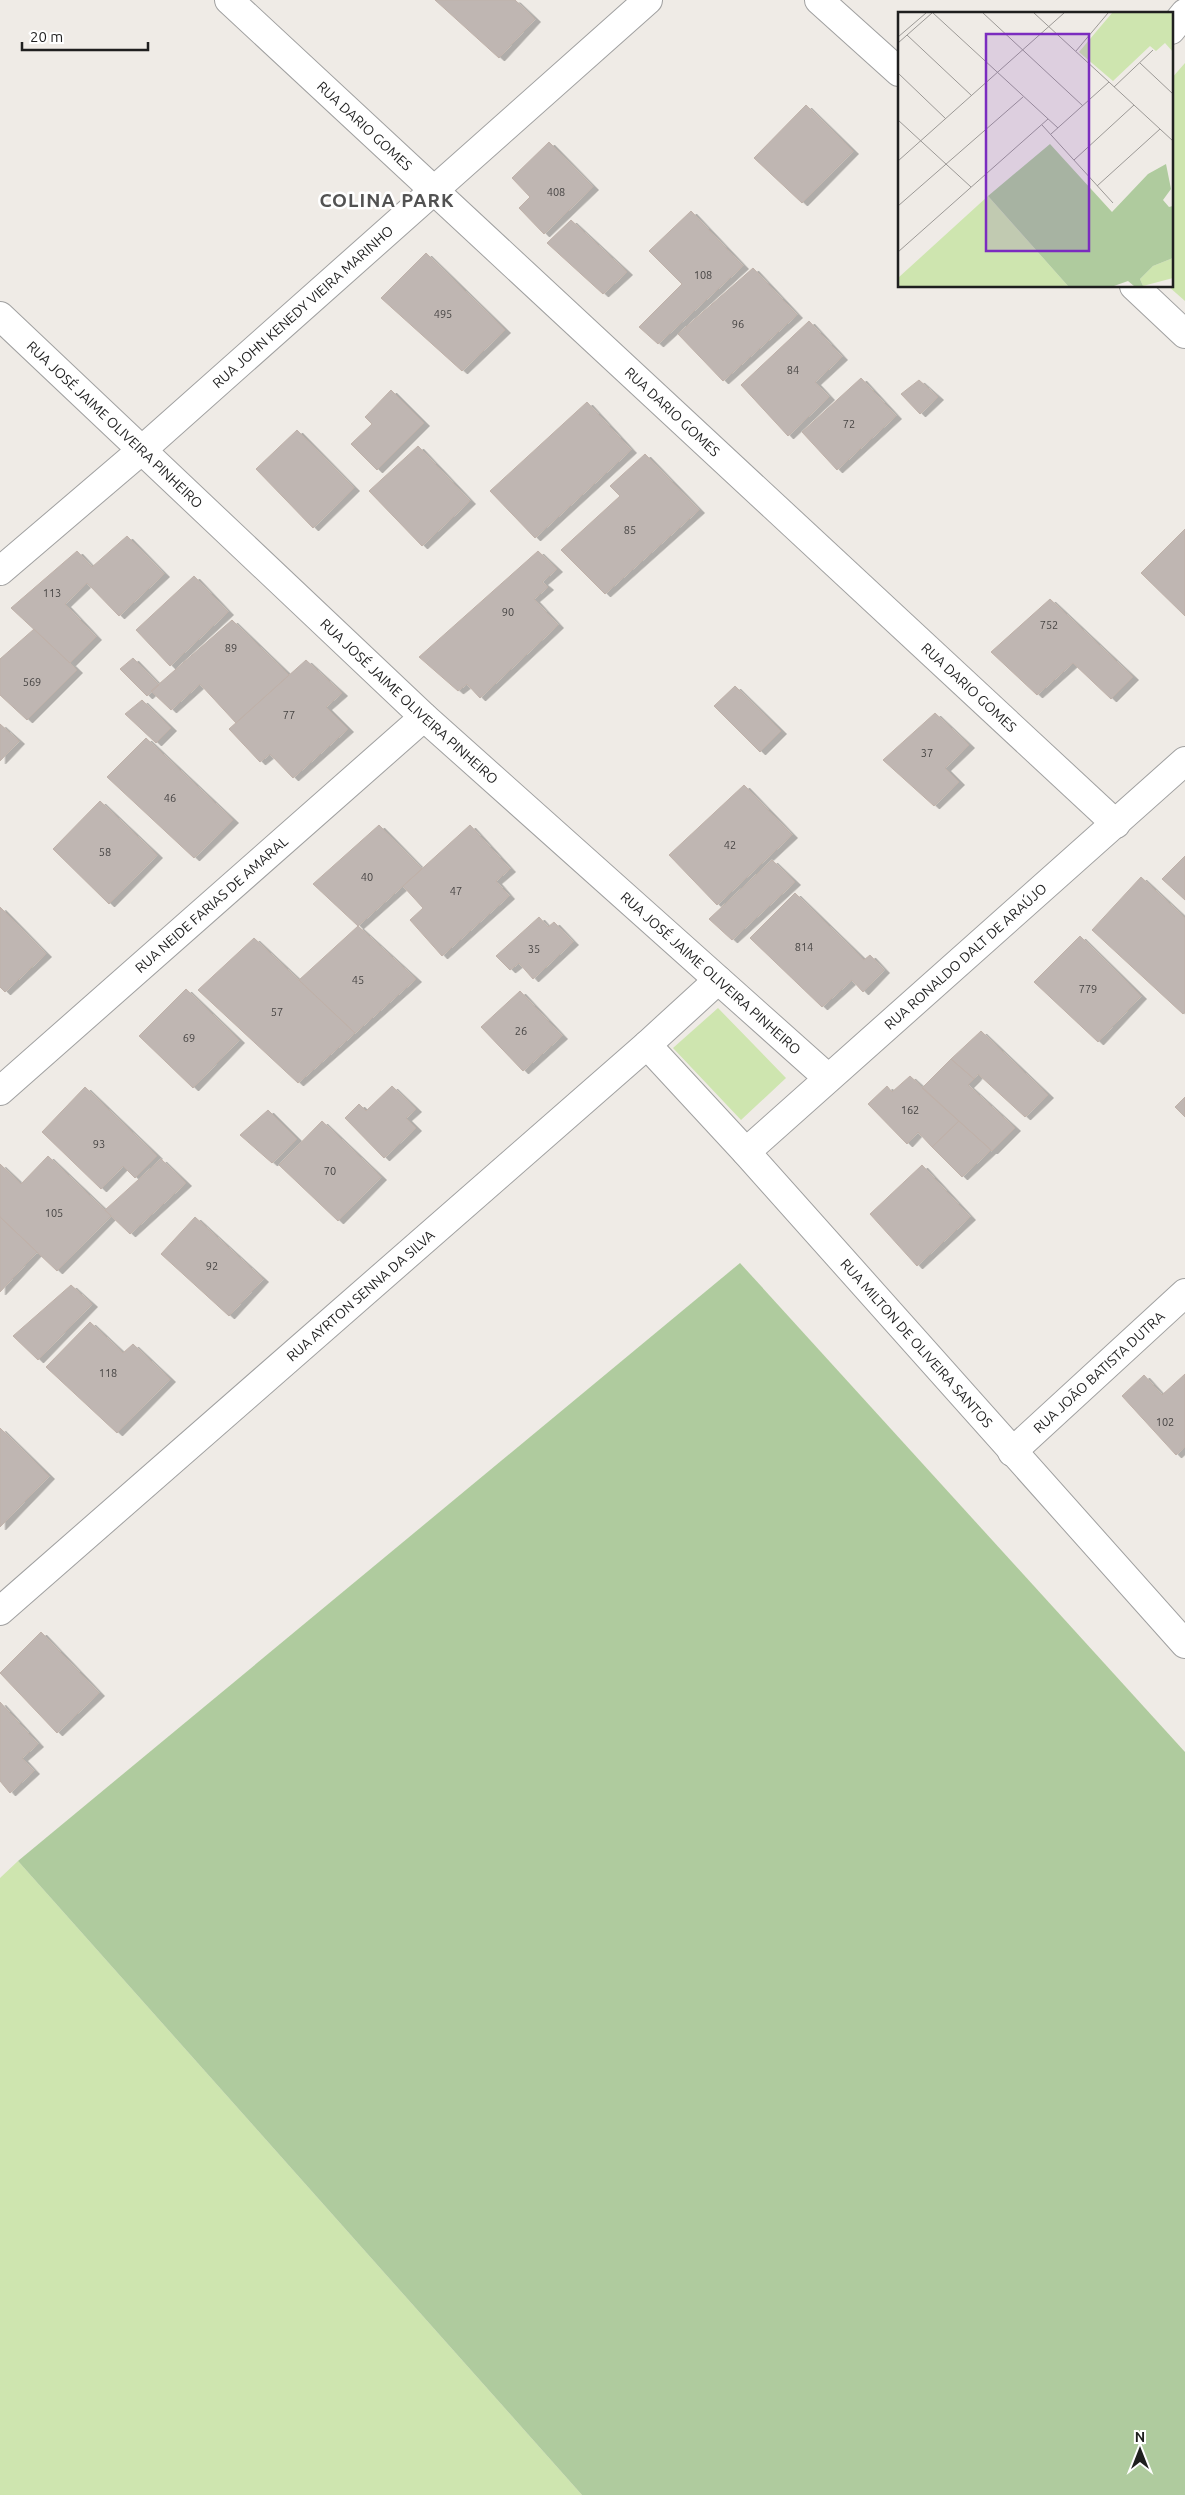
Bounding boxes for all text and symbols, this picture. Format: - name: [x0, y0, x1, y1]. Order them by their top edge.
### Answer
- inset map: [898, 12, 1172, 288]
- scale bar: [22, 20, 149, 52]
- text: 20 m: [30, 28, 63, 45]
- street label: RUA DARIO GOMES: [314, 78, 415, 174]
- house number: 408: [547, 186, 565, 198]
- district label: COLINA PARK: [319, 189, 455, 211]
- street label: RUA JOHN KENEDY VIEIRA MARINHO: [209, 222, 397, 391]
- house number: 108: [694, 269, 712, 281]
- house number: 495: [434, 308, 452, 320]
- house number: 96: [732, 318, 744, 330]
- street label: RUA JOSÉ JAIME OLIVEIRA PINHEIRO: [24, 338, 206, 511]
- street label: RUA DARIO GOMES: [622, 364, 723, 460]
- house number: 84: [787, 364, 799, 376]
- house number: 72: [843, 418, 855, 430]
- house number: 85: [624, 524, 636, 536]
- house number: 113: [43, 587, 61, 599]
- house number: 90: [502, 606, 514, 618]
- street label: RUA JOSÉ JAIME OLIVEIRA PINHEIRO: [317, 615, 501, 787]
- house number: 752: [1040, 619, 1058, 631]
- street label: RUA DARIO GOMES: [918, 640, 1020, 735]
- house number: 89: [225, 642, 237, 654]
- house number: 569: [23, 676, 41, 688]
- house number: 77: [283, 709, 295, 721]
- house number: 37: [921, 747, 933, 759]
- house number: 46: [164, 792, 176, 804]
- street label: RUA NEIDE FARIAS DE AMARAL: [132, 833, 291, 976]
- house number: 42: [724, 839, 736, 851]
- house number: 58: [99, 846, 111, 858]
- house number: 40: [361, 871, 373, 883]
- street label: RUA RONALDO DALT DE ARAÚJO: [881, 880, 1050, 1033]
- house number: 47: [450, 885, 462, 897]
- street label: RUA JOSÉ JAIME OLIVEIRA PINHEIRO: [617, 889, 804, 1058]
- house number: 814: [795, 941, 813, 953]
- house number: 35: [528, 943, 540, 955]
- house number: 45: [352, 974, 364, 986]
- house number: 779: [1079, 983, 1097, 995]
- house number: 57: [271, 1006, 283, 1018]
- house number: 26: [515, 1025, 527, 1037]
- house number: 69: [183, 1032, 195, 1044]
- house number: 162: [901, 1104, 919, 1116]
- house number: 93: [93, 1138, 105, 1150]
- house number: 70: [324, 1165, 336, 1177]
- house number: 105: [45, 1207, 63, 1219]
- street label: RUA AYRTON SENNA DA SILVA: [283, 1227, 438, 1364]
- street label: RUA MILTON DE OLIVEIRA SANTOS: [837, 1256, 996, 1431]
- house number: 92: [206, 1260, 218, 1272]
- street label: RUA JOÃO BATISTA DUTRA: [1030, 1308, 1168, 1436]
- house number: 118: [99, 1367, 117, 1379]
- house number: 102: [1156, 1416, 1174, 1428]
- north arrow: [1115, 2425, 1165, 2475]
- text: N: [1135, 2429, 1145, 2445]

